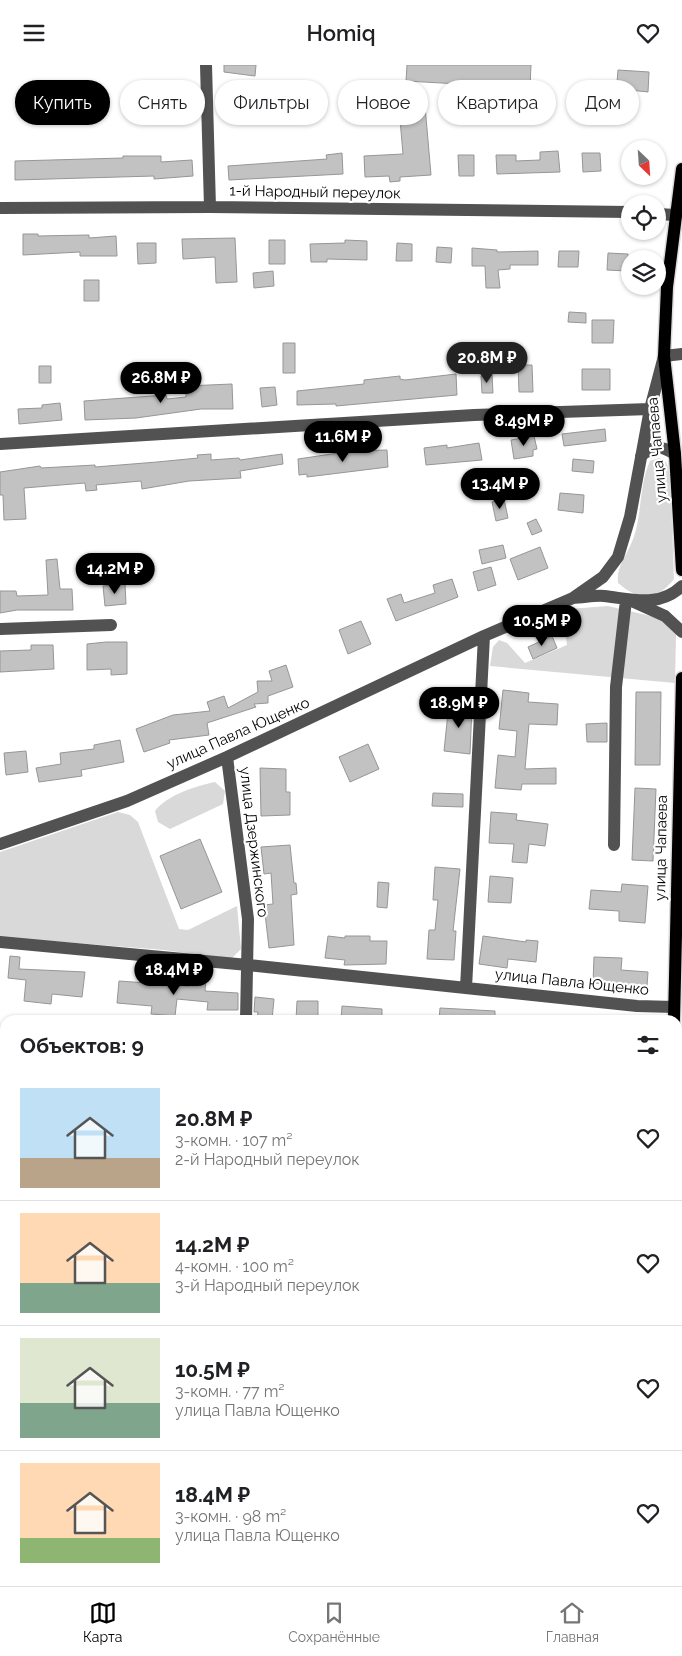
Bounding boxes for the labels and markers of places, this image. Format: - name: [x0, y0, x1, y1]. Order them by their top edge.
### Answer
- pin: 20.8M ₽: [441, 341, 533, 384]
- pin: 26.8M ₽: [115, 361, 207, 404]
- pin: 8.49M ₽: [478, 405, 570, 447]
- pin: 11.6M ₽: [297, 421, 389, 463]
- pin: 13.4M ₽: [454, 467, 546, 510]
- pin: 14.2M ₽: [69, 553, 161, 595]
- pin: 10.5M ₽: [496, 605, 588, 647]
- pin: 18.9M ₽: [413, 687, 505, 729]
- pin: 18.4M ₽: [128, 953, 220, 996]

